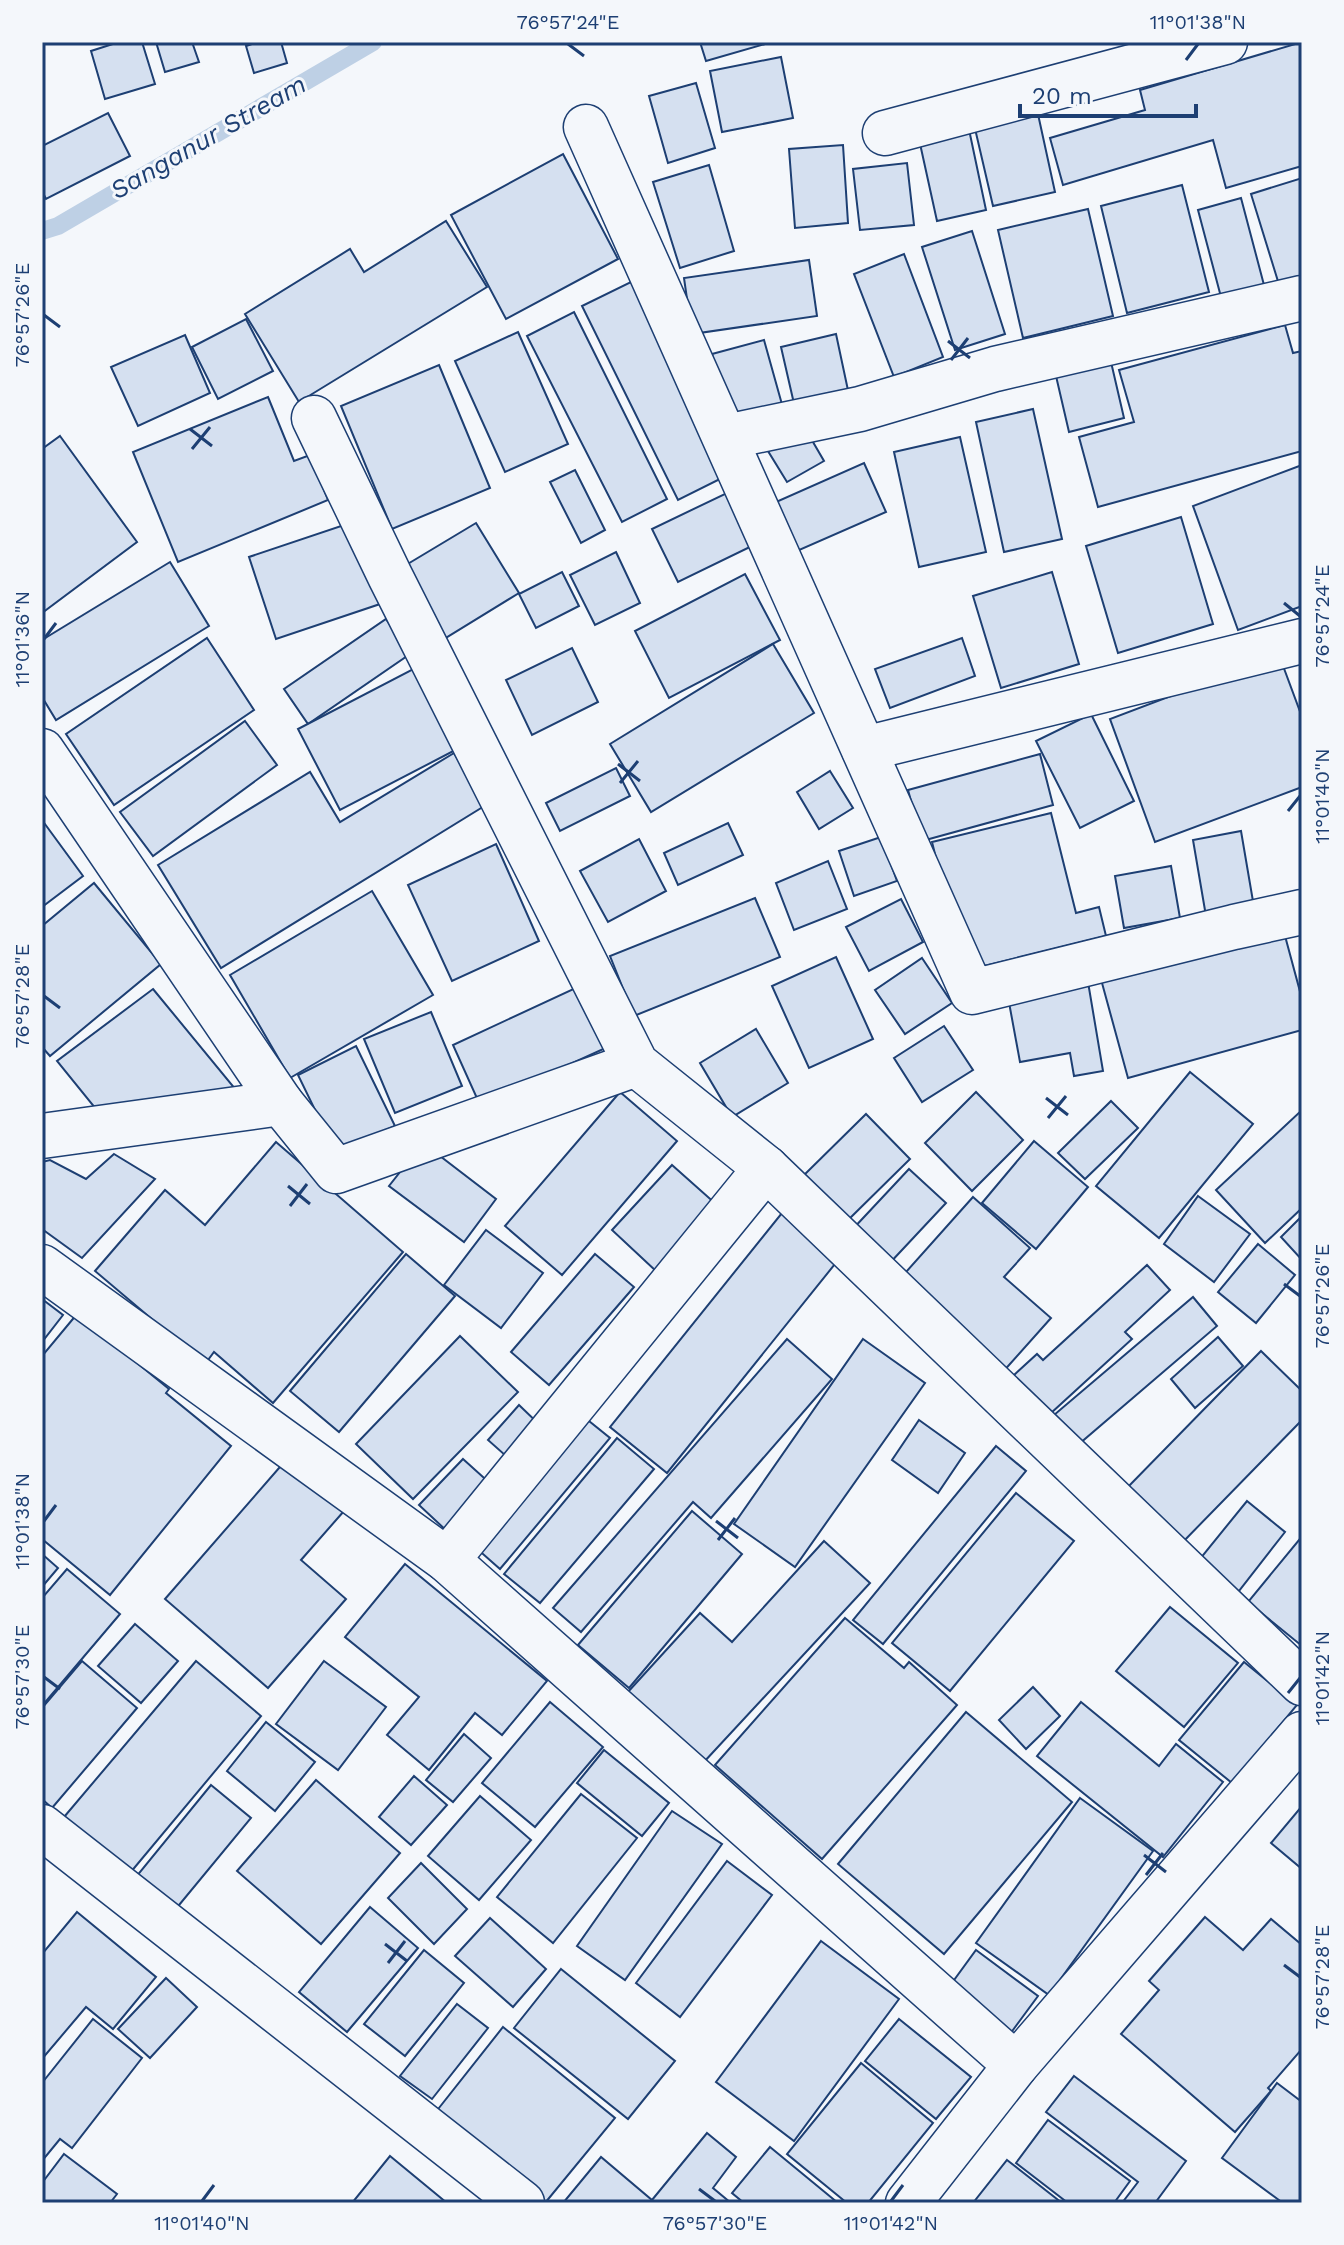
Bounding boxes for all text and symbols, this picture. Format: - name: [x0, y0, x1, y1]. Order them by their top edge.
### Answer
- text: 76°57'24"E: [517, 10, 619, 34]
- text: 11°01'38"N: [1150, 10, 1246, 34]
- scale bar: [1020, 68, 1196, 118]
- water label: Sanganur Stream: [105, 69, 311, 205]
- text: 20 m: [1032, 82, 1092, 110]
- text: 76°57'26"E: [10, 263, 34, 367]
- text: 76°57'24"E: [1310, 565, 1334, 667]
- text: 11°01'36"N: [10, 591, 34, 687]
- text: 11°01'40"N: [1310, 748, 1334, 844]
- text: 76°57'28"E: [10, 944, 34, 1048]
- text: 76°57'26"E: [1310, 1244, 1334, 1348]
- text: 11°01'38"N: [10, 1473, 34, 1569]
- text: 76°57'30"E: [10, 1625, 34, 1729]
- text: 11°01'42"N: [1310, 1631, 1334, 1725]
- text: 76°57'28"E: [1310, 1925, 1334, 2029]
- text: 11°01'40"N: [154, 2211, 250, 2235]
- text: 76°57'30"E: [663, 2211, 767, 2235]
- text: 11°01'42"N: [844, 2211, 938, 2235]

